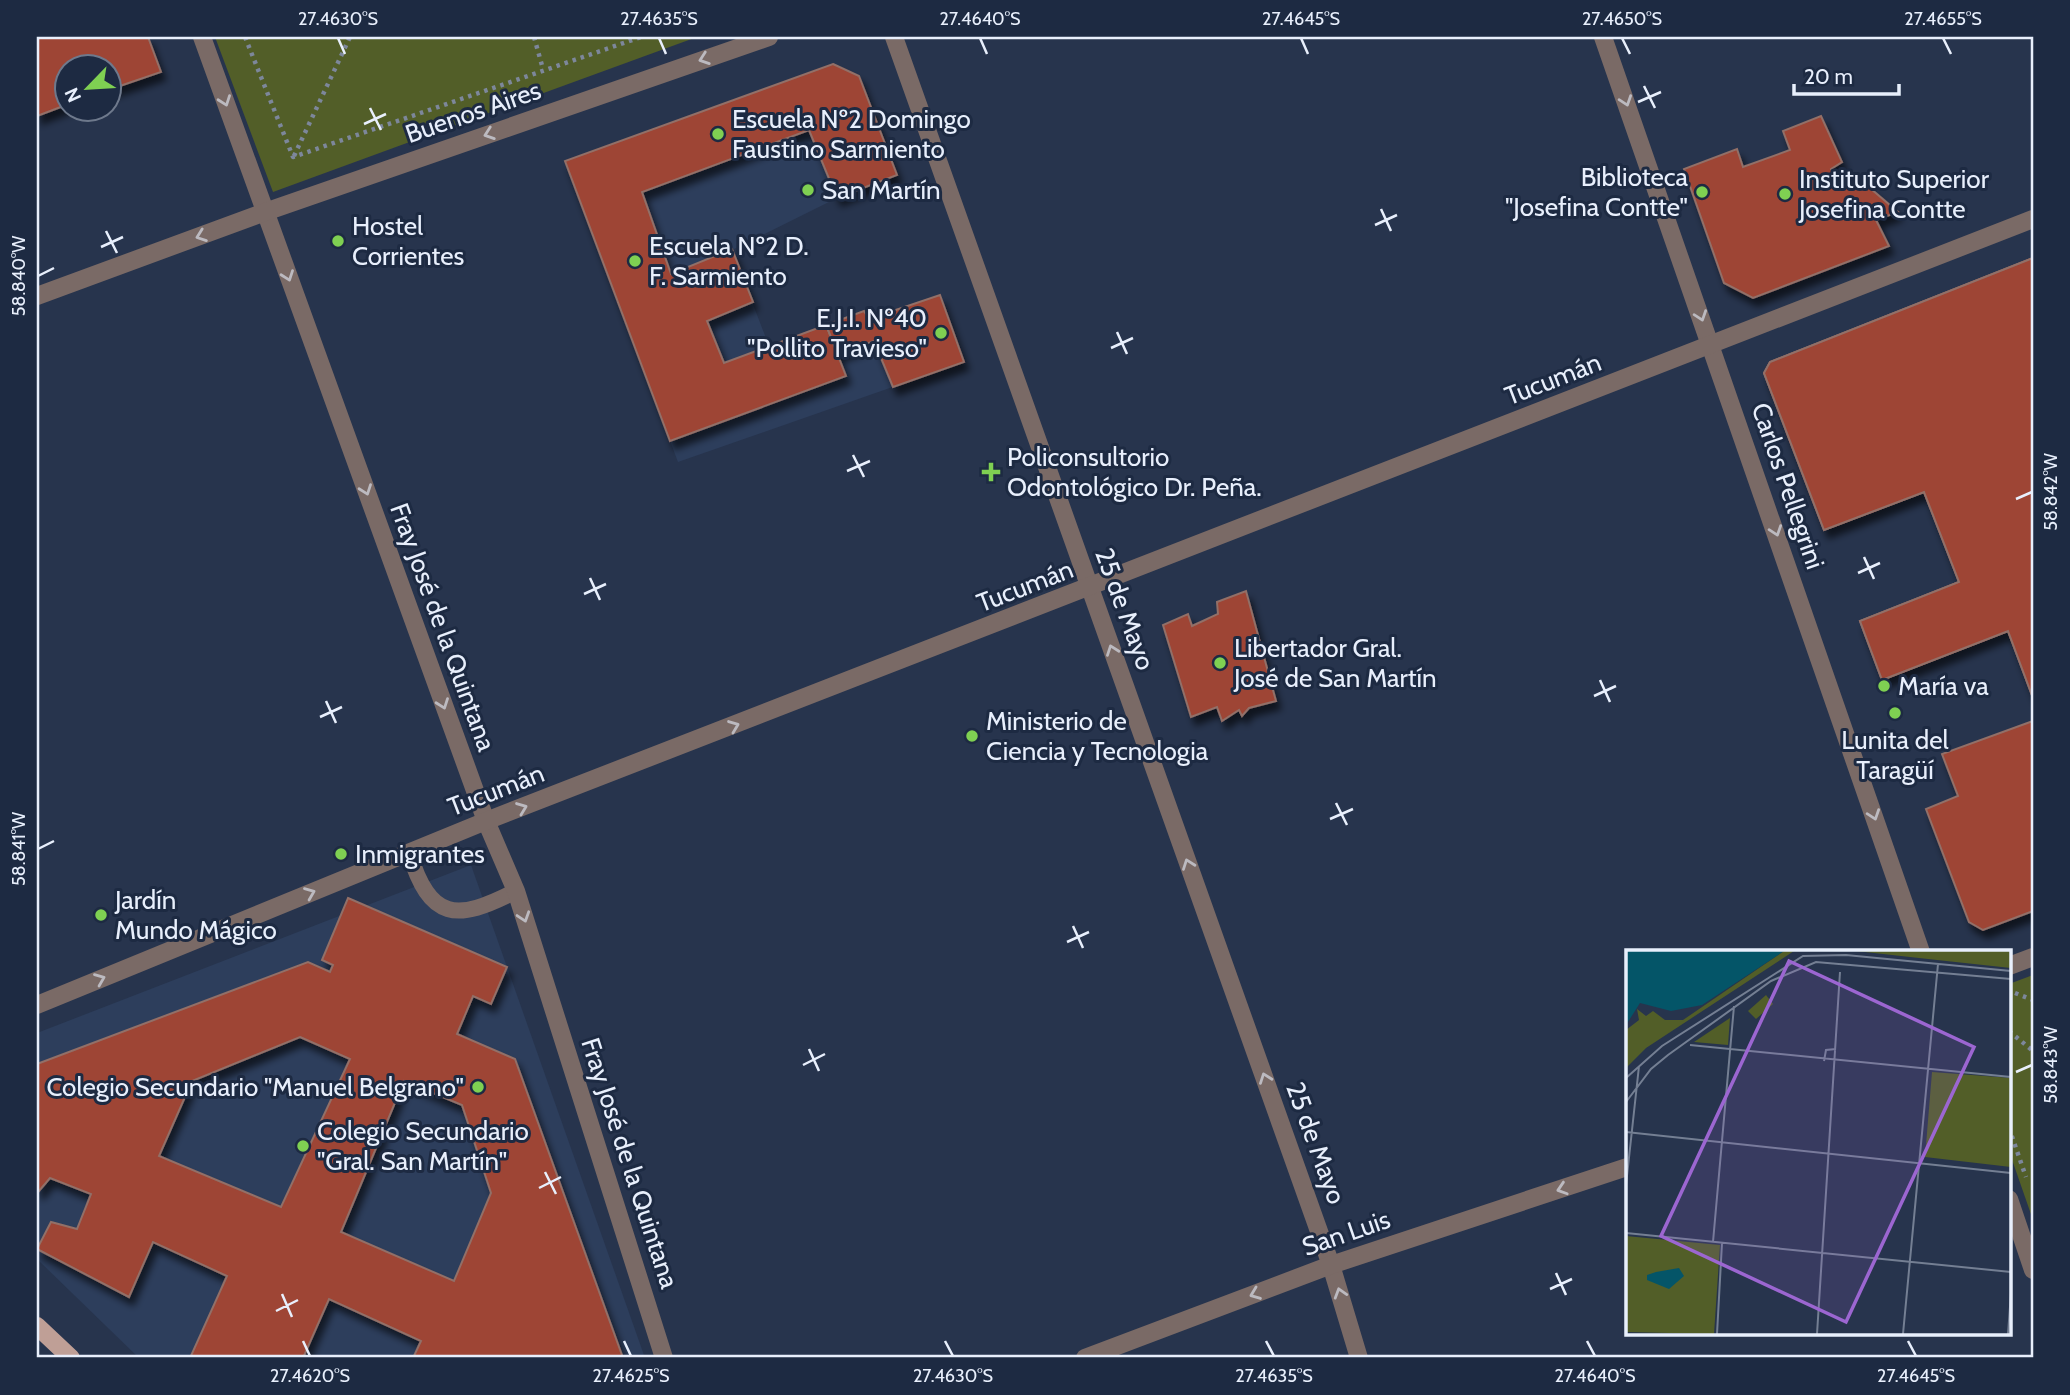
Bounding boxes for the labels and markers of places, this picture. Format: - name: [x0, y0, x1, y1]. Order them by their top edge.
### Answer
- place label: Escuela Nº2 Domingo Faustino Sarmiento: [732, 103, 971, 165]
- marker: Escuela Nº2 Domingo Faustino Sarmiento: [710, 126, 726, 142]
- place label: Biblioteca "Josefina Contte": [1505, 161, 1689, 223]
- place label: Instituto Superior Josefina Contte: [1798, 163, 1990, 225]
- place label: San Martín: [822, 174, 941, 206]
- marker: San Martín: [800, 182, 816, 198]
- marker: Biblioteca "Josefina Contte": [1694, 184, 1710, 200]
- marker: Instituto Superior Josefina Contte: [1777, 186, 1793, 202]
- place label: Hostel Corrientes: [352, 210, 465, 272]
- place label: Escuela Nº2 D. F. Sarmiento: [649, 230, 809, 292]
- marker: Hostel Corrientes: [330, 233, 346, 249]
- marker: Escuela Nº2 D. F. Sarmiento: [627, 253, 643, 269]
- place label: E.J.I. Nº40 "Pollito Travieso": [747, 302, 927, 364]
- marker: E.J.I. Nº40 "Pollito Travieso": [933, 325, 949, 341]
- place label: Policonsultorio Odontológico Dr. Peña.: [1007, 441, 1262, 503]
- marker: Policonsultorio Odontológico Dr. Peña.: [981, 462, 1001, 482]
- place label: Libertador Gral. José de San Martín: [1233, 632, 1437, 694]
- marker: Libertador Gral. José de San Martín: [1212, 655, 1228, 671]
- place label: María va: [1898, 670, 1989, 702]
- marker: María va: [1876, 678, 1892, 694]
- place label: Ministerio de Ciencia y Tecnologia: [986, 705, 1209, 767]
- marker: Lunita del Taragüí: [1887, 705, 1903, 721]
- place label: Lunita del Taragüí: [1841, 724, 1949, 786]
- marker: Ministerio de Ciencia y Tecnologia: [964, 728, 980, 744]
- place label: Inmigrantes: [355, 838, 485, 870]
- marker: Inmigrantes: [333, 846, 349, 862]
- place label: Jardín Mundo Mágico: [114, 884, 277, 946]
- marker: Jardín Mundo Mágico: [93, 907, 109, 923]
- place label: Colegio Secundario "Manuel Belgrano": [46, 1071, 464, 1103]
- marker: Colegio Secundario "Manuel Belgrano": [470, 1079, 486, 1095]
- place label: Colegio Secundario "Gral. San Martín": [317, 1115, 529, 1177]
- marker: Colegio Secundario "Gral. San Martín": [295, 1138, 311, 1154]

